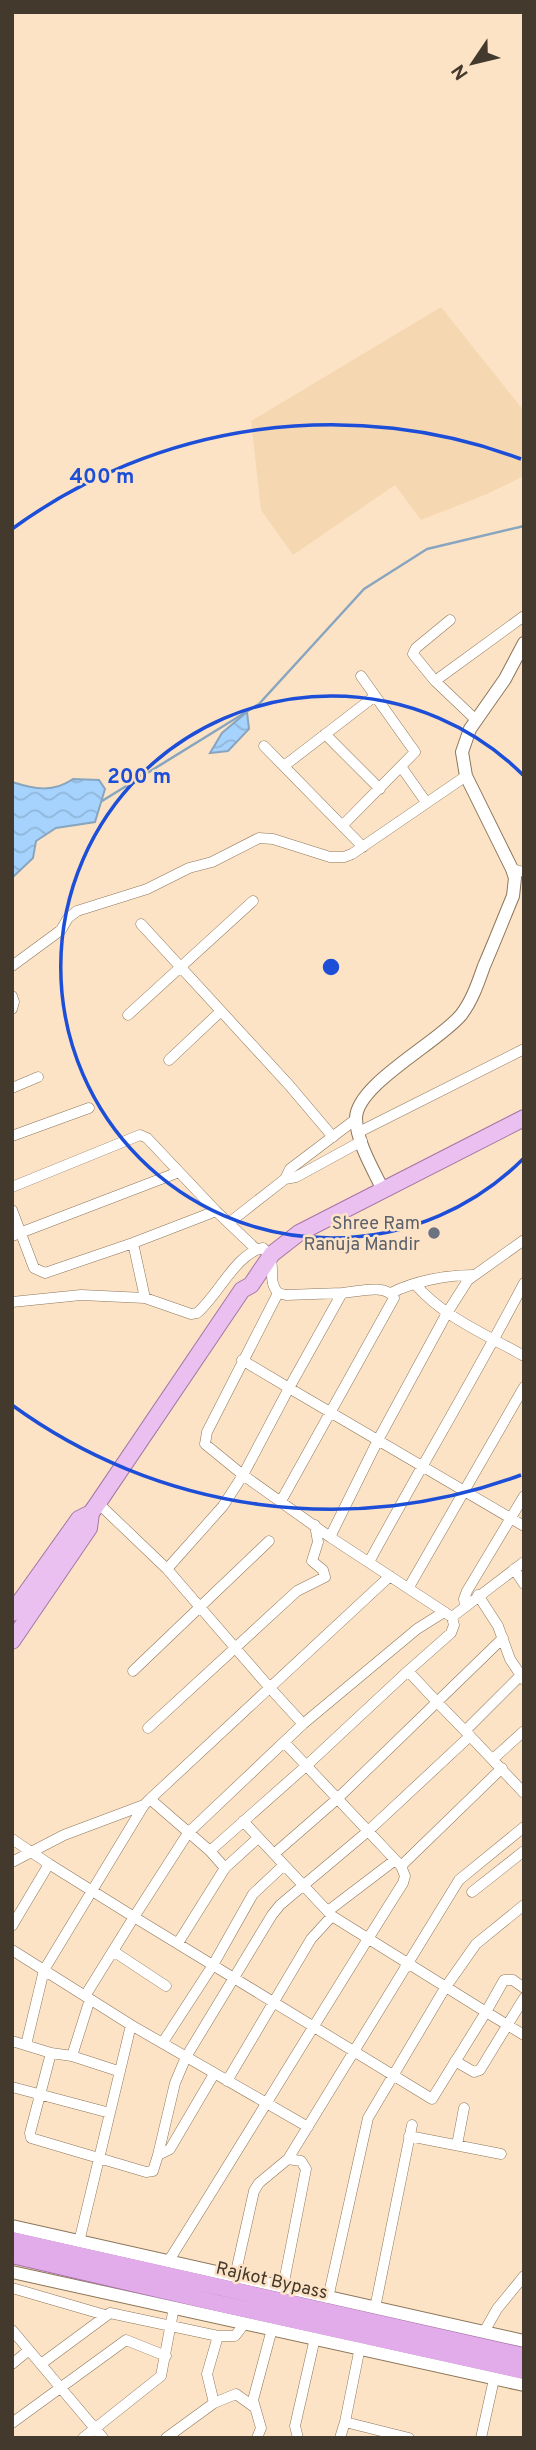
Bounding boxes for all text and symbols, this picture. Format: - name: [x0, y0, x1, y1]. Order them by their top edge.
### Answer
- north arrow: [438, 28, 508, 98]
- text: N: [447, 59, 474, 84]
- text: 400 m: [70, 464, 134, 491]
- text: 200 m: [107, 764, 171, 791]
- centre of rings: [319, 955, 343, 979]
- place label: Shree Ram Ranuja Mandir: [304, 1213, 420, 1257]
- marker: Shree Ram Ranuja Mandir: [426, 1225, 442, 1241]
- street label: Rajkot Bypass: [213, 2257, 330, 2305]

